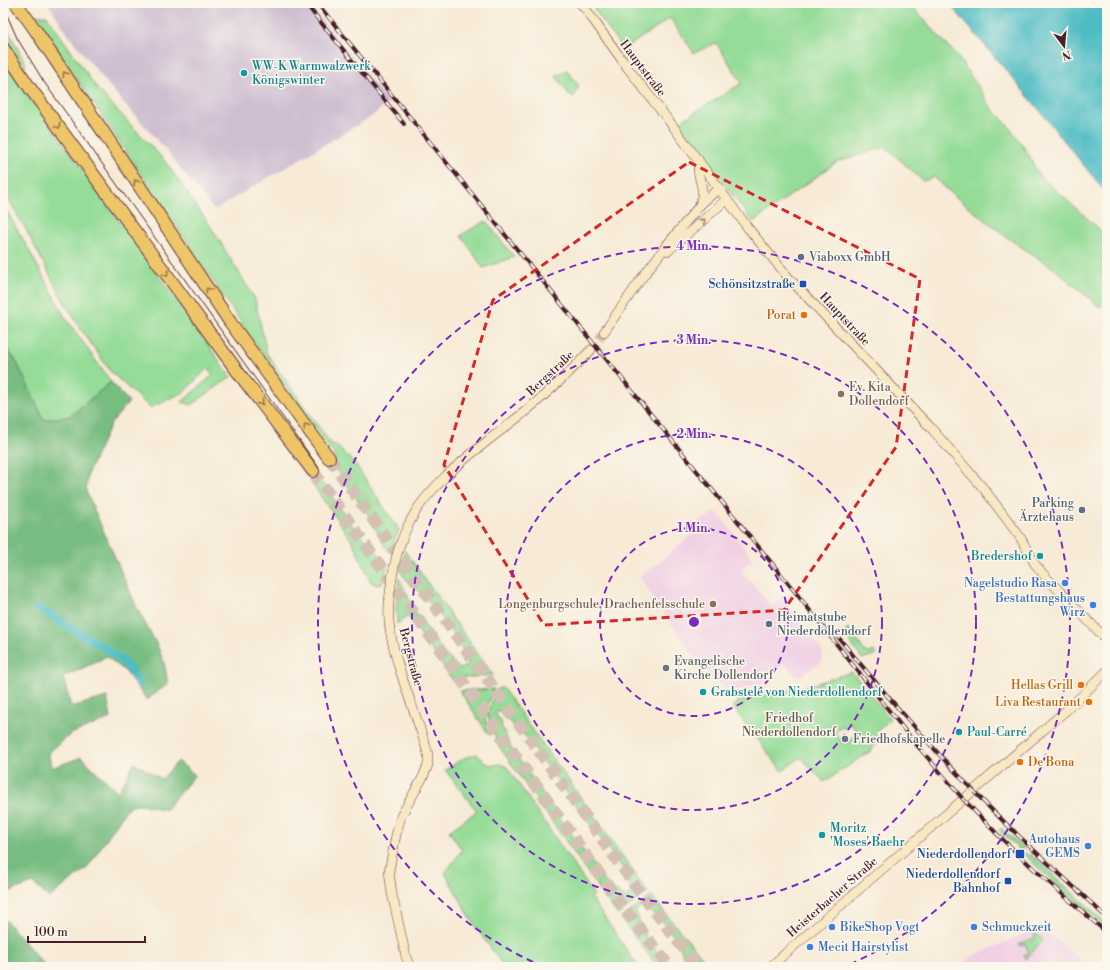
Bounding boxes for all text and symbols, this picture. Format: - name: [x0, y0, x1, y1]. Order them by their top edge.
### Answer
- north arrow: [1044, 26, 1084, 66]
- street label: Hauptstraße: [616, 37, 669, 100]
- text: N: [1060, 47, 1073, 63]
- place label: WW-K Warmwalzwerk Königswinter: [251, 59, 371, 88]
- marker: WW-K Warmwalzwerk Königswinter: [239, 68, 249, 78]
- one-way arrow: [62, 71, 69, 78]
- one-way arrow: [53, 121, 60, 128]
- one-way arrow: [134, 179, 141, 186]
- one-way arrow: [698, 219, 705, 226]
- text: 4 Min.: [676, 239, 712, 254]
- place label: Viaboxx GmbH: [808, 250, 891, 265]
- marker: Viaboxx GmbH: [796, 252, 806, 262]
- one-way arrow: [161, 269, 168, 276]
- place label: Schönsitzstraße: [708, 277, 795, 292]
- marker: Schönsitzstraße: [798, 279, 808, 289]
- one-way arrow: [206, 287, 213, 294]
- street label: Hauptstraße: [816, 290, 873, 349]
- place label: Porat: [766, 308, 797, 323]
- marker: Porat: [799, 310, 809, 320]
- text: 3 Min.: [677, 333, 711, 348]
- street label: Bergstraße: [523, 348, 577, 400]
- place label: Ev. Kita Dollendorf: [849, 380, 909, 409]
- marker: Ev. Kita Dollendorf: [836, 389, 846, 399]
- one-way arrow: [256, 398, 263, 405]
- one-way arrow: [303, 423, 311, 430]
- text: 2 Min.: [676, 427, 712, 442]
- place label: Parking Ärztehaus: [1018, 496, 1075, 525]
- marker: Parking Ärztehaus: [1077, 505, 1087, 515]
- text: 1 Min.: [677, 521, 711, 536]
- place label: Bredershof: [970, 549, 1033, 564]
- marker: Bredershof: [1035, 551, 1045, 561]
- place label: Nagelstudio Rasa: [964, 576, 1058, 591]
- marker: Nagelstudio Rasa: [1060, 578, 1070, 588]
- place label: Bestattungshaus Wirz: [994, 591, 1085, 620]
- place label: Longenburgschule, Drachenfelsschule: [498, 597, 705, 612]
- marker: Longenburgschule, Drachenfelsschule: [708, 599, 718, 609]
- marker: Bestattungshaus Wirz: [1088, 600, 1098, 610]
- place label: Heimatstube Niederdollendorf: [777, 610, 872, 639]
- centre of rings: [687, 615, 701, 629]
- marker: Heimatstube Niederdollendorf: [764, 619, 774, 629]
- street label: Bergstraße: [395, 626, 425, 688]
- place label: Evangelische Kirche Dollendorf: [674, 654, 774, 683]
- marker: Evangelische Kirche Dollendorf: [661, 663, 671, 673]
- place label: Hellas Grill: [1011, 678, 1073, 693]
- marker: Hellas Grill: [1076, 680, 1086, 690]
- place label: Grabstele von Niederdollendorf: [711, 685, 882, 700]
- marker: Grabstele von Niederdollendorf: [698, 687, 708, 697]
- place label: Liva Restaurant: [995, 695, 1082, 710]
- marker: Liva Restaurant: [1084, 697, 1094, 707]
- park label: Friedhof Niederdollendorf: [742, 711, 837, 740]
- place label: Paul-Carré: [967, 725, 1027, 740]
- marker: Paul-Carré: [954, 727, 964, 737]
- place label: Friedhofskapelle: [853, 732, 945, 747]
- marker: Friedhofskapelle: [840, 734, 850, 744]
- place label: De Bona: [1028, 755, 1075, 770]
- marker: De Bona: [1015, 757, 1025, 767]
- place label: Moritz 'Moses' Baehr: [830, 821, 905, 850]
- marker: Moritz 'Moses' Baehr: [817, 830, 827, 840]
- place label: Autohaus GEMS: [1028, 832, 1080, 861]
- marker: Autohaus GEMS: [1083, 841, 1093, 851]
- place label: Niederdollendorf: [917, 847, 1012, 862]
- marker: Niederdollendorf: [1014, 848, 1026, 860]
- street label: Heisterbacher Straße: [784, 854, 881, 941]
- place label: Niederdollendorf Bahnhof: [906, 867, 1001, 896]
- marker: Niederdollendorf Bahnhof: [1003, 876, 1013, 886]
- scale bar: [28, 918, 145, 944]
- place label: BikeShop Vogt: [839, 920, 920, 935]
- place label: Schmuckzeit: [982, 920, 1052, 935]
- marker: BikeShop Vogt: [827, 922, 837, 932]
- marker: Schmuckzeit: [969, 922, 979, 932]
- text: 100 m: [34, 925, 68, 940]
- place label: Mecit Hairstylist: [818, 940, 909, 955]
- marker: Mecit Hairstylist: [805, 942, 815, 952]

